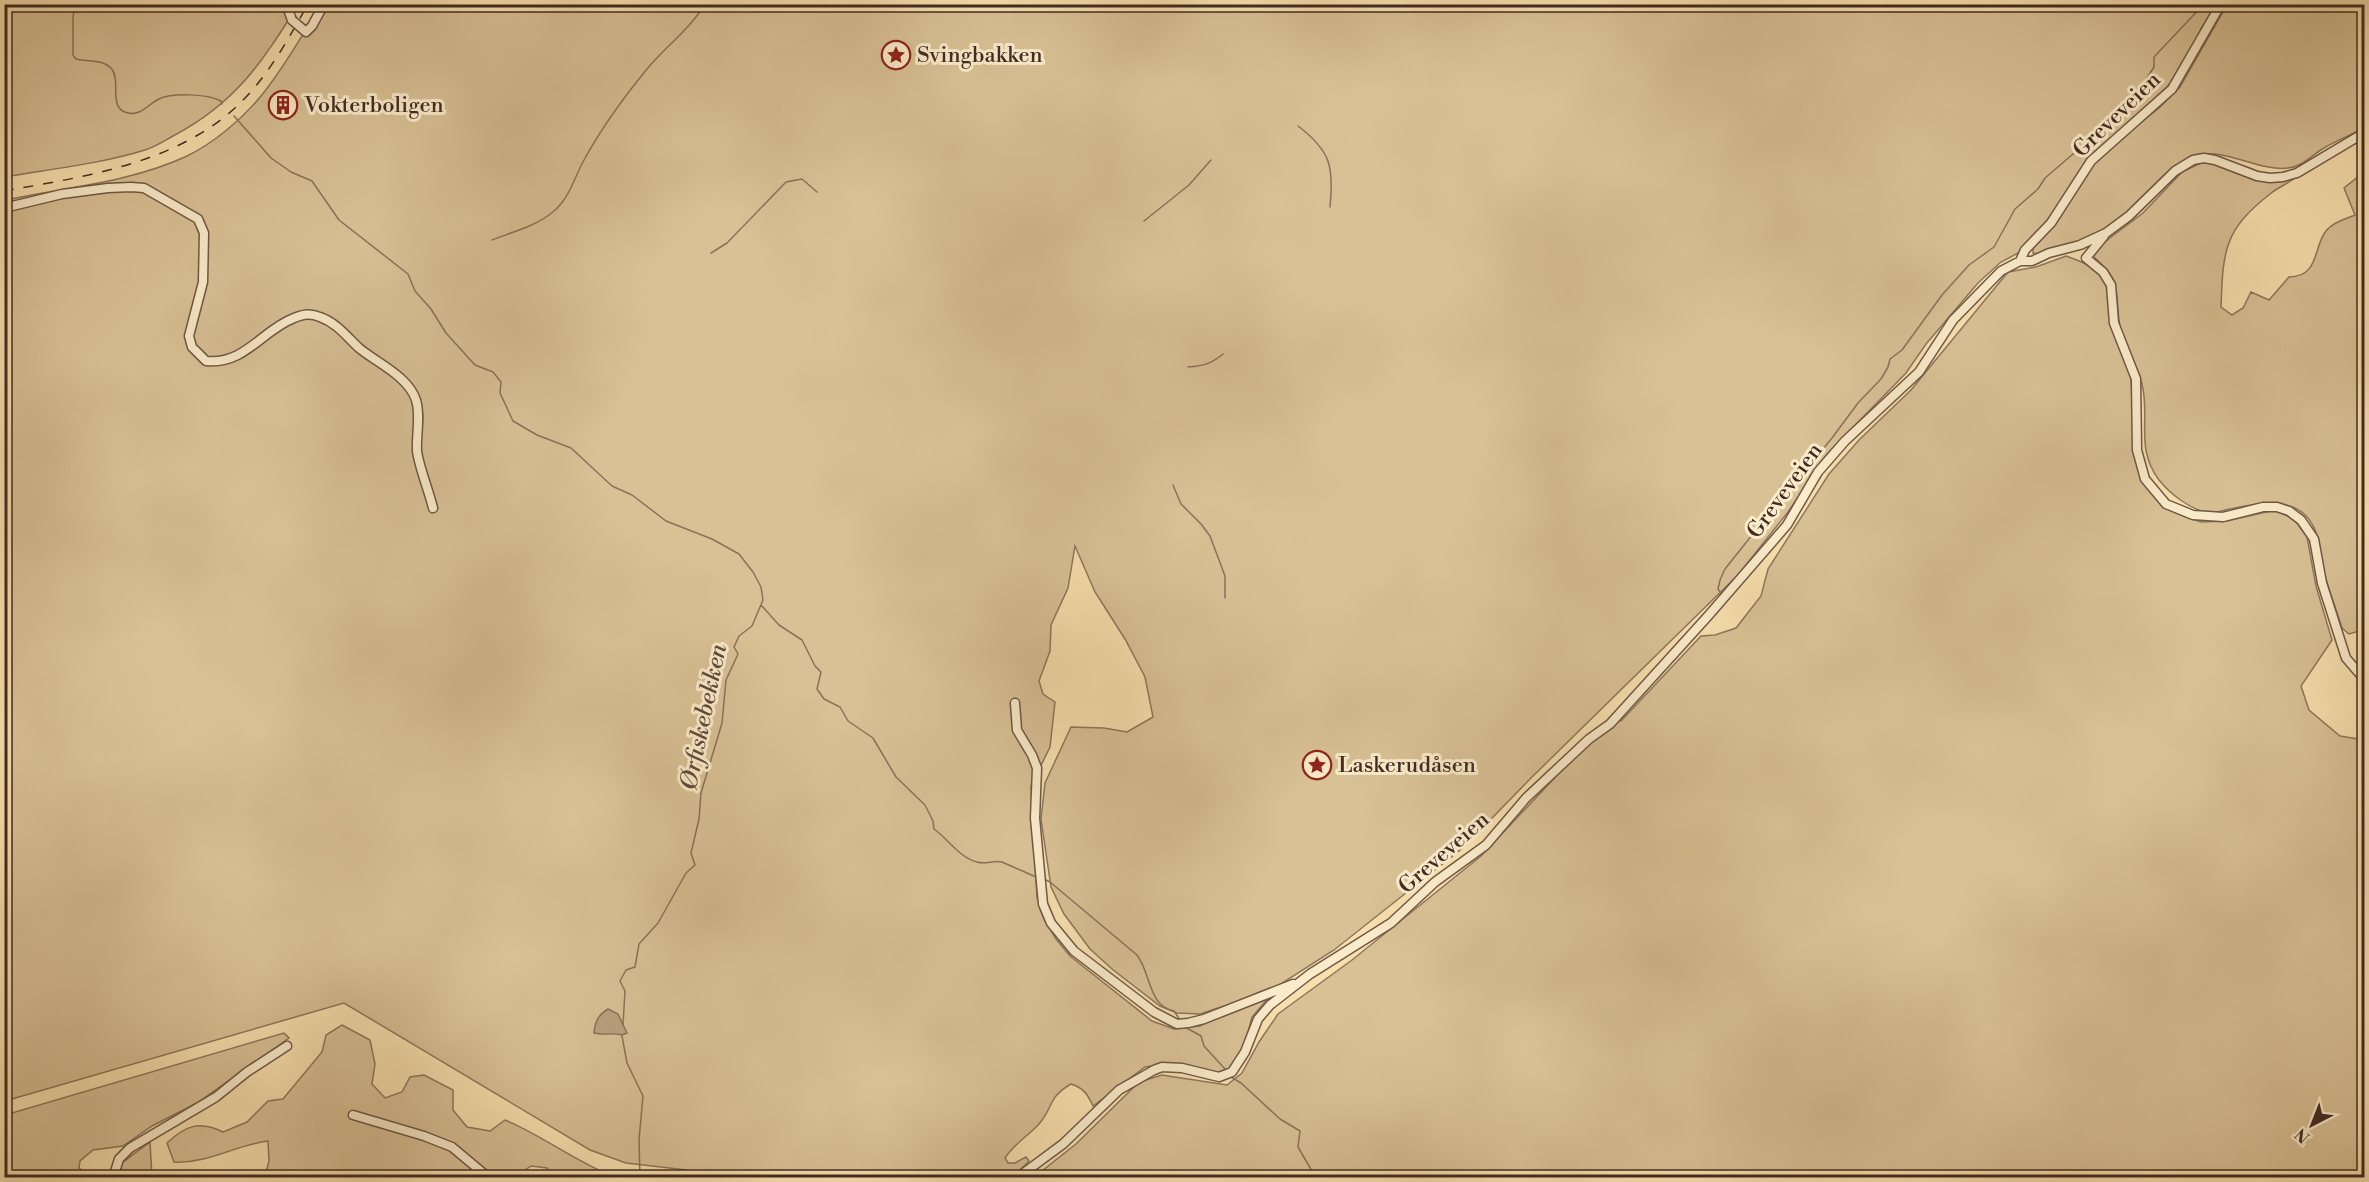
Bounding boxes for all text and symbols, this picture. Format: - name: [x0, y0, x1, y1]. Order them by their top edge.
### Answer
- place icon: Svingbakken: [880, 39, 912, 71]
- place label: Svingbakken: [917, 42, 1043, 69]
- street label: Greveveien: [2068, 67, 2166, 163]
- building icon: Vokterboligen: [267, 89, 299, 121]
- place label: Vokterboligen: [303, 92, 444, 119]
- street label: Greveveien: [1741, 438, 1829, 544]
- water label: Ørfiskebekken: [674, 641, 734, 793]
- place icon: Laskerudåsen: [1301, 749, 1333, 781]
- place label: Laskerudåsen: [1338, 752, 1476, 779]
- street label: Greveveien: [1393, 806, 1495, 900]
- north arrow: [2282, 1095, 2342, 1155]
- text: N: [2291, 1124, 2314, 1147]

